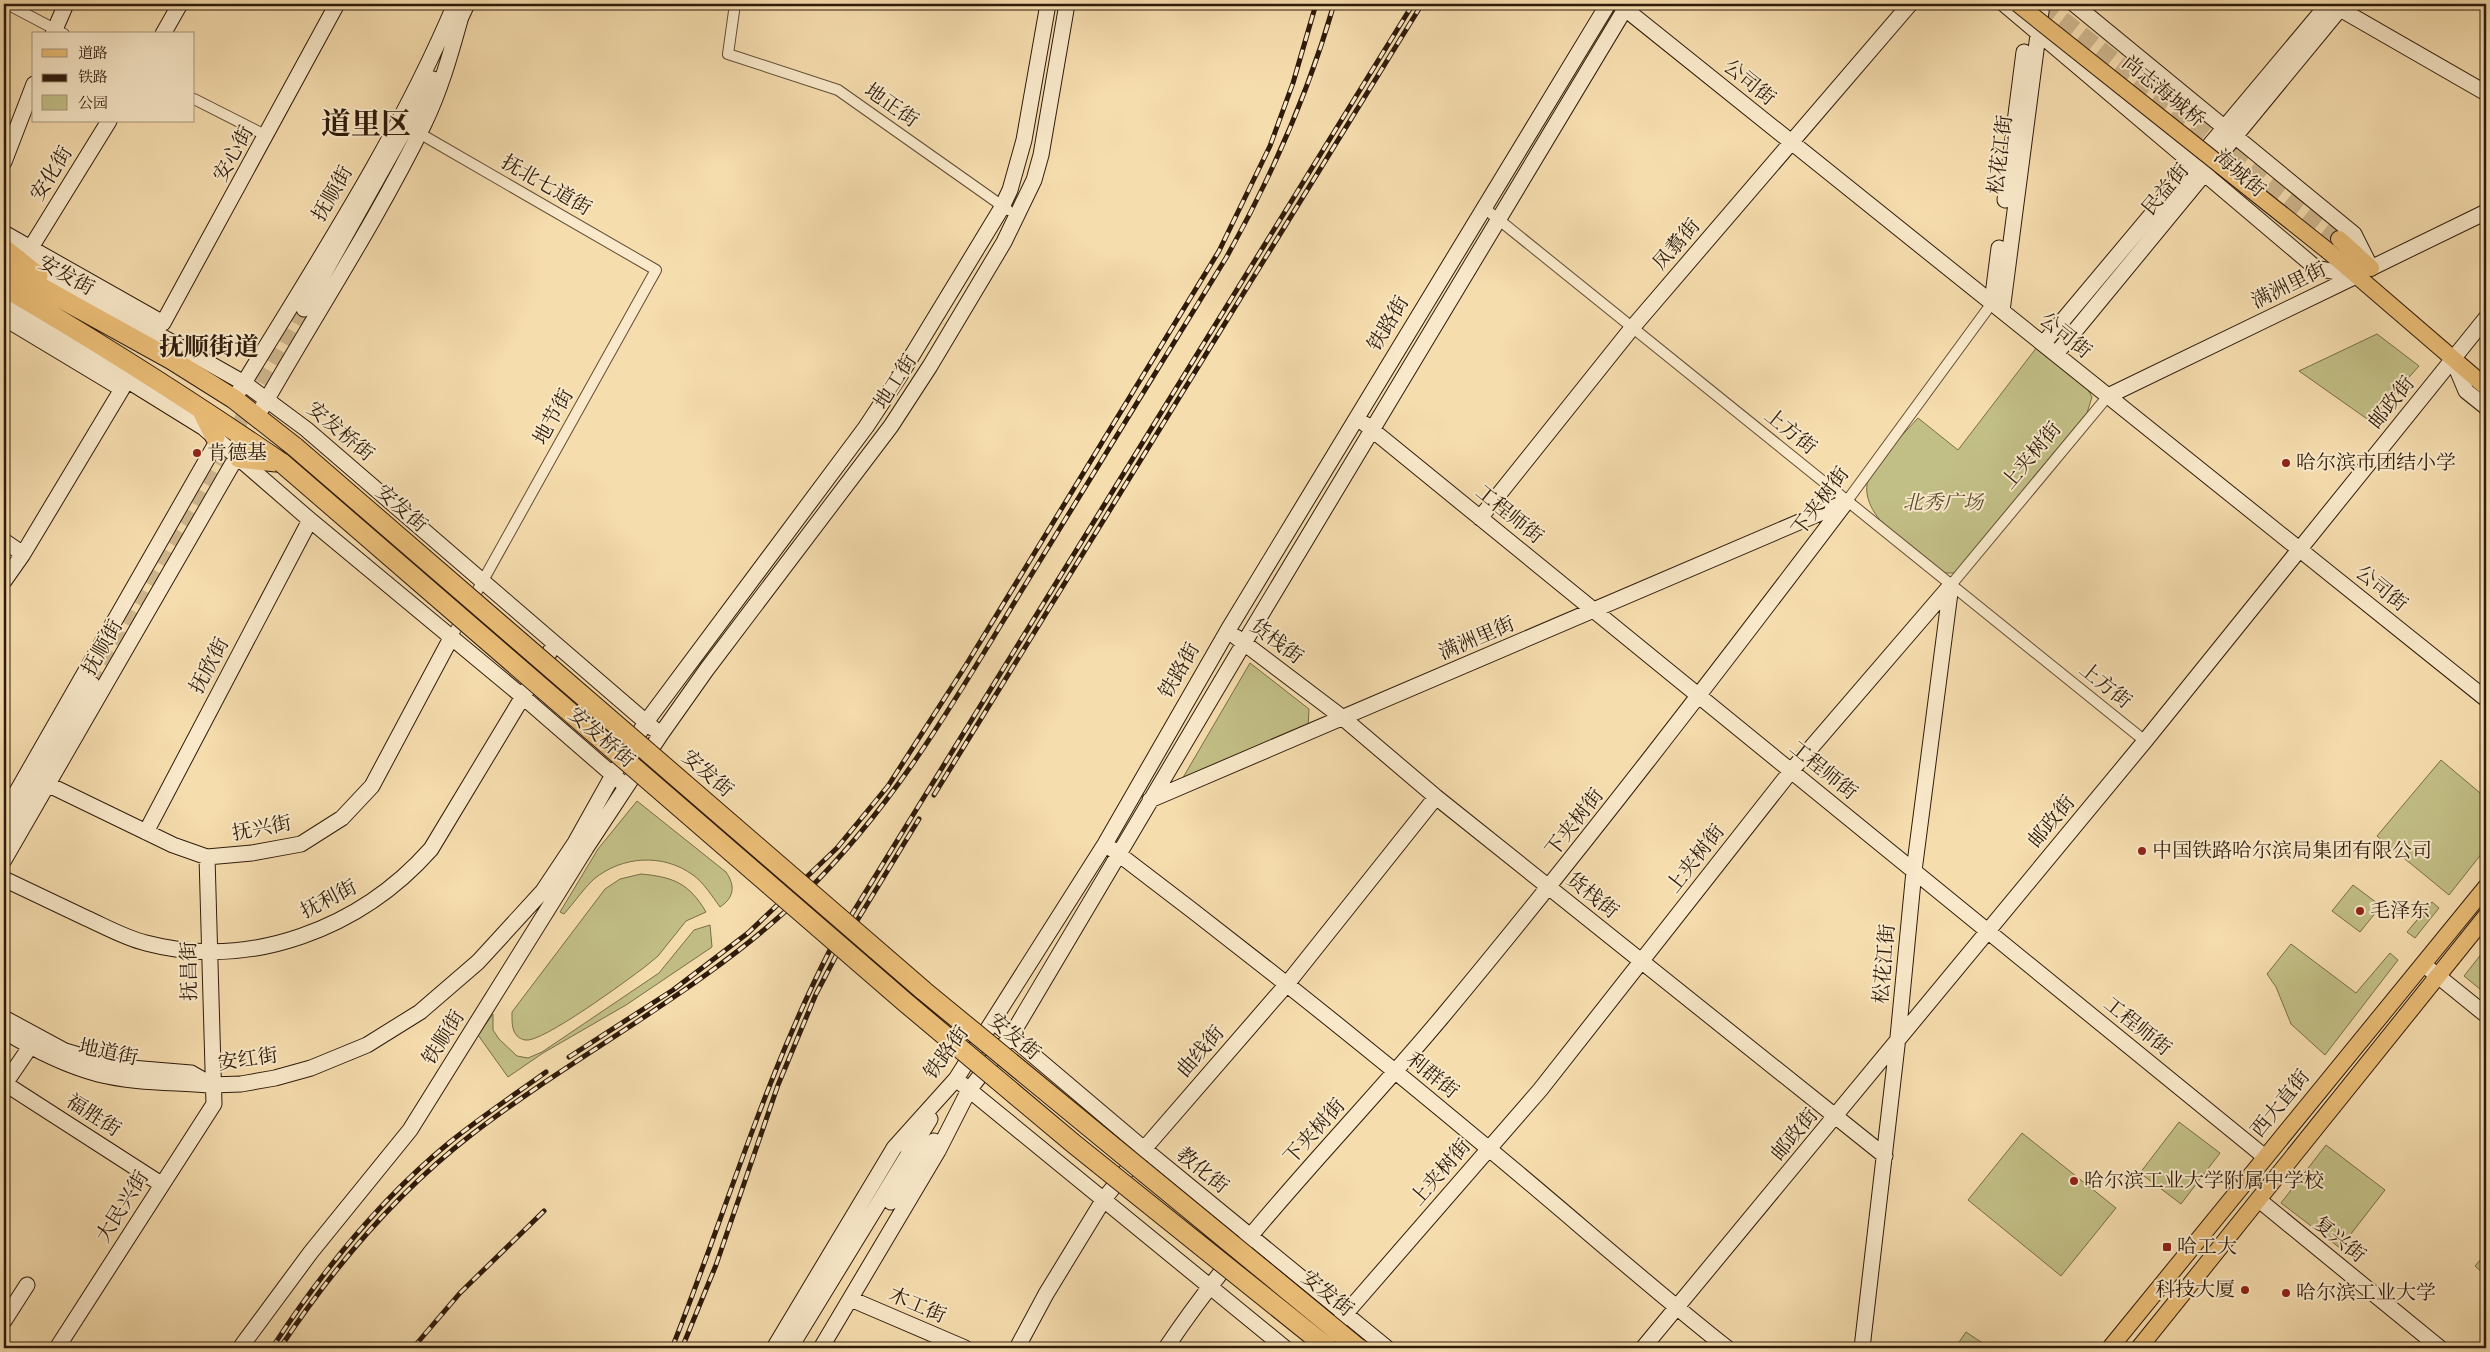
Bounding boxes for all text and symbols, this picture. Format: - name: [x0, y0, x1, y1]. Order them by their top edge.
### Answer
- legend: [32, 32, 195, 122]
- text: 道路: [78, 44, 108, 63]
- street label: 尚志海城桥: [2116, 51, 2210, 133]
- street label: 公司街: [1718, 54, 1780, 112]
- text: 铁路: [78, 68, 108, 87]
- street label: 地正街: [859, 79, 923, 133]
- text: 公园: [78, 94, 108, 113]
- district label: 道里区: [321, 106, 411, 144]
- street label: 松花江街: [1984, 114, 2018, 196]
- street label: 安心街: [209, 122, 259, 186]
- street label: 安化街: [26, 142, 78, 206]
- street label: 海城街: [2208, 145, 2270, 203]
- street label: 抚北七道街: [496, 150, 596, 222]
- street label: 民益街: [2137, 159, 2195, 221]
- street label: 抚顺街: [307, 162, 359, 226]
- street label: 凤翥街: [1648, 214, 1706, 276]
- street label: 安发街: [34, 251, 98, 301]
- street label: 满洲里街: [2248, 257, 2330, 315]
- street label: 铁路街: [1363, 292, 1415, 356]
- street label: 公司街: [2034, 307, 2096, 365]
- district label: 抚顺街道: [159, 332, 259, 363]
- street label: 地工街: [869, 350, 923, 414]
- street label: 邮政街: [2363, 372, 2421, 434]
- street label: 地节街: [529, 385, 579, 449]
- street label: 安发桥街: [301, 397, 379, 467]
- street label: 上方街: [1759, 403, 1821, 461]
- street label: 上夹树街: [1997, 417, 2067, 495]
- place label: 肯德基: [207, 441, 267, 466]
- marker: 肯德基: [191, 447, 203, 459]
- place label: 哈尔滨市团结小学: [2296, 451, 2456, 476]
- marker: 哈尔滨市团结小学: [2280, 457, 2292, 469]
- street label: 下夹树街: [1787, 463, 1855, 541]
- street label: 安发街: [370, 480, 432, 538]
- street label: 工程师街: [1470, 480, 1548, 550]
- park label: 北秀广场: [1903, 491, 1985, 516]
- street label: 公司街: [2350, 560, 2412, 618]
- street label: 满洲里街: [1435, 612, 1519, 666]
- street label: 货栈街: [1245, 614, 1307, 670]
- street label: 抚顺街: [77, 616, 129, 680]
- street label: 抚欣街: [185, 634, 235, 698]
- street label: 铁路街: [1154, 639, 1206, 703]
- street label: 上方街: [2074, 657, 2136, 715]
- street label: 安发桥街: [563, 702, 639, 774]
- street label: 工程师街: [1784, 736, 1862, 806]
- street label: 安发街: [676, 745, 738, 803]
- street label: 下夹树街: [1541, 784, 1609, 862]
- street label: 邮政街: [2023, 791, 2081, 853]
- street label: 抚兴街: [230, 811, 294, 847]
- street label: 上夹树街: [1662, 820, 1730, 898]
- place label: 中国铁路哈尔滨局集团有限公司: [2152, 839, 2432, 864]
- marker: 中国铁路哈尔滨局集团有限公司: [2136, 845, 2148, 857]
- street label: 货栈街: [1561, 867, 1623, 925]
- street label: 抚利街: [297, 875, 361, 925]
- place label: 毛泽东: [2370, 899, 2430, 924]
- marker: 毛泽东: [2354, 905, 2366, 917]
- street label: 松花江街: [1869, 923, 1901, 1005]
- street label: 抚昌街: [177, 941, 203, 1001]
- street label: 工程师街: [2098, 992, 2176, 1062]
- street label: 铁顺街: [418, 1006, 470, 1070]
- street label: 安发街: [983, 1008, 1045, 1066]
- street label: 铁路街: [919, 1021, 975, 1085]
- street label: 曲线街: [1172, 1021, 1230, 1083]
- street label: 地道街: [76, 1035, 140, 1071]
- street label: 安红街: [217, 1043, 279, 1077]
- street label: 利群街: [1401, 1047, 1463, 1105]
- street label: 西大直街: [2246, 1065, 2316, 1143]
- street label: 福胜街: [61, 1089, 125, 1143]
- street label: 下夹树街: [1279, 1094, 1351, 1170]
- street label: 邮政街: [1766, 1104, 1824, 1166]
- street label: 上夹树街: [1405, 1135, 1477, 1211]
- street label: 教化街: [1171, 1142, 1233, 1200]
- street label: 大民兴街: [91, 1166, 155, 1248]
- place label: 哈尔滨工业大学附属中学校: [2084, 1169, 2324, 1194]
- marker: 哈尔滨工业大学附属中学校: [2068, 1175, 2080, 1187]
- street label: 复兴街: [2308, 1211, 2370, 1269]
- place label: 哈工大: [2177, 1235, 2237, 1260]
- marker: 哈工大: [2161, 1241, 2173, 1253]
- street label: 安发街: [1296, 1265, 1358, 1323]
- place label: 科技大厦: [2155, 1278, 2235, 1303]
- place label: 哈尔滨工业大学: [2296, 1281, 2436, 1306]
- street label: 木工街: [885, 1283, 949, 1329]
- marker: 科技大厦: [2239, 1284, 2251, 1296]
- marker: 哈尔滨工业大学: [2280, 1287, 2292, 1299]

